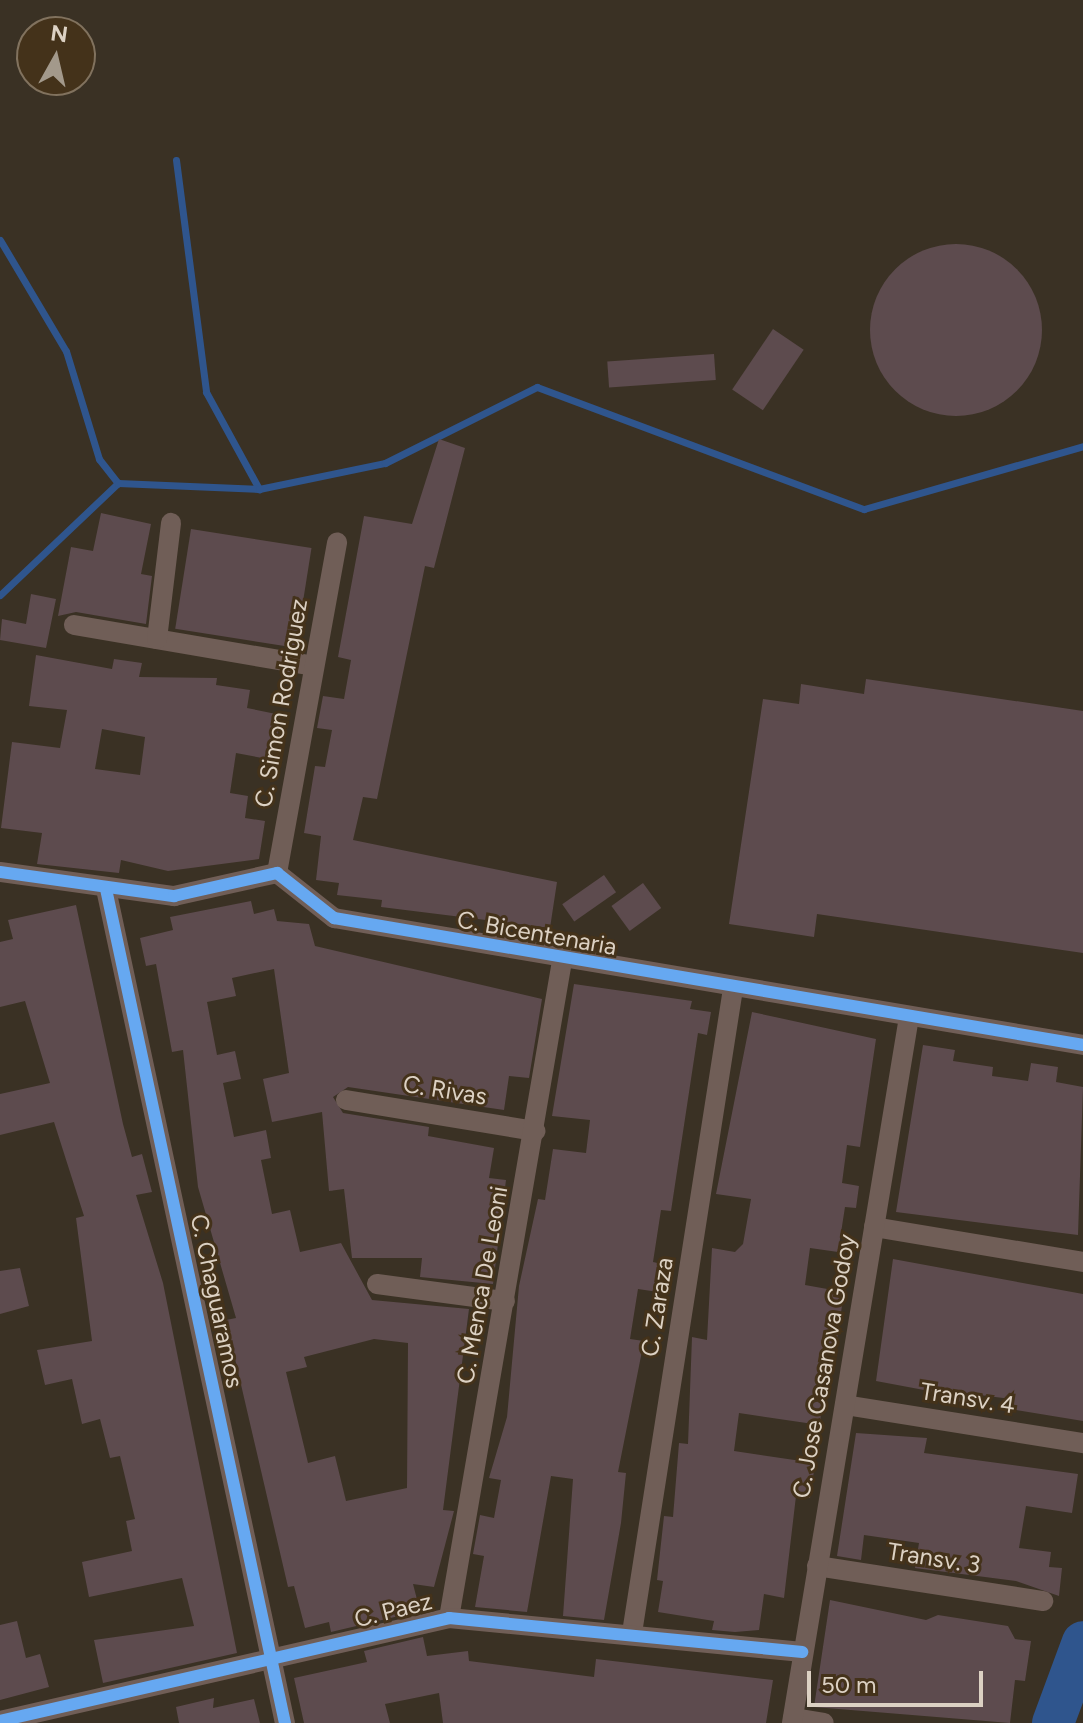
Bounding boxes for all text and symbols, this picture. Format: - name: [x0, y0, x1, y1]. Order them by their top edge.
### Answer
- north arrow: [16, 16, 96, 96]
- text: N: [49, 19, 69, 48]
- street label: C. Simon Rodriguez: [248, 596, 314, 810]
- street label: C. Bicentenaria: [455, 905, 619, 961]
- street label: C. Rivas: [401, 1069, 489, 1111]
- street label: C. Menca De Leoni: [450, 1184, 514, 1386]
- street label: C. Chaguaramos: [185, 1212, 249, 1390]
- street label: C. Jose Casanova Godoy: [787, 1232, 861, 1500]
- street label: C. Zaraza: [635, 1255, 679, 1359]
- street label: Transv. 4: [919, 1376, 1017, 1420]
- street label: Transv. 3: [886, 1536, 982, 1580]
- street label: C. Paez: [351, 1586, 435, 1634]
- scale bar: [811, 1655, 987, 1705]
- text: 50 m: [821, 1670, 877, 1699]

